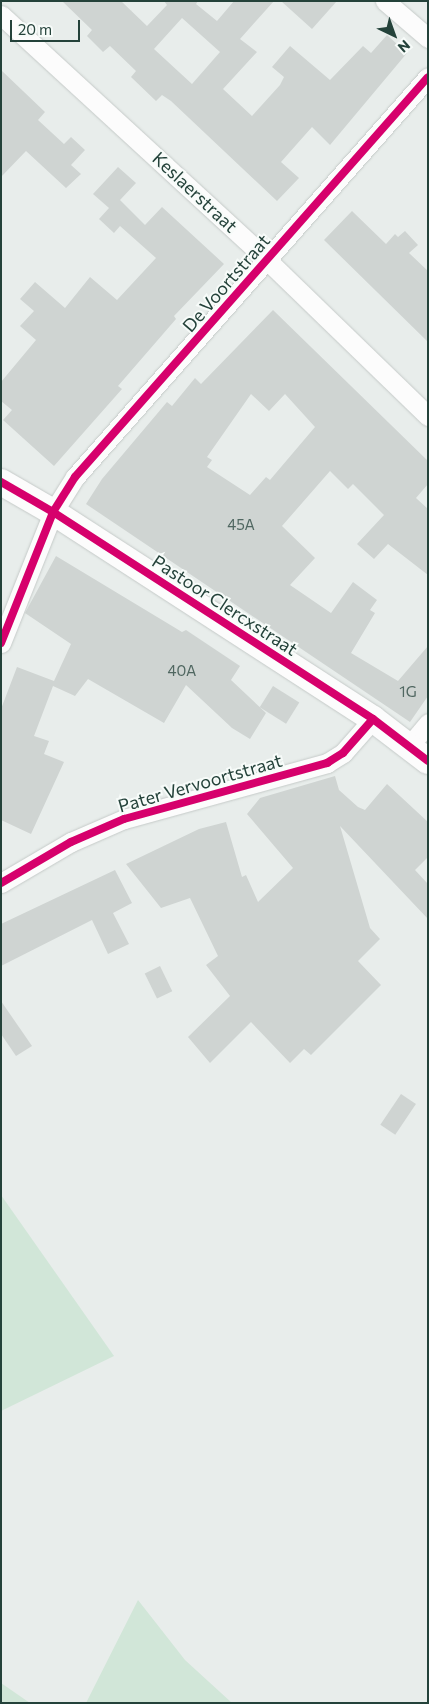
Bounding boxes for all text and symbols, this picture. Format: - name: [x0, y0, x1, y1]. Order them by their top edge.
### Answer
- scale bar: [12, 10, 82, 42]
- north arrow: [369, 10, 419, 60]
- text: 20 m: [18, 20, 52, 38]
- text: N: [395, 37, 414, 56]
- street label: Keslaerstraat: [148, 147, 242, 237]
- street label: De Voortstraat: [178, 230, 274, 336]
- house number: 45A: [227, 516, 255, 534]
- street label: Pastoor Clercxstraat: [148, 550, 302, 660]
- house number: 40A: [168, 662, 196, 680]
- house number: 1G: [399, 683, 417, 701]
- street label: Pater Vervoortstraat: [116, 749, 284, 817]

